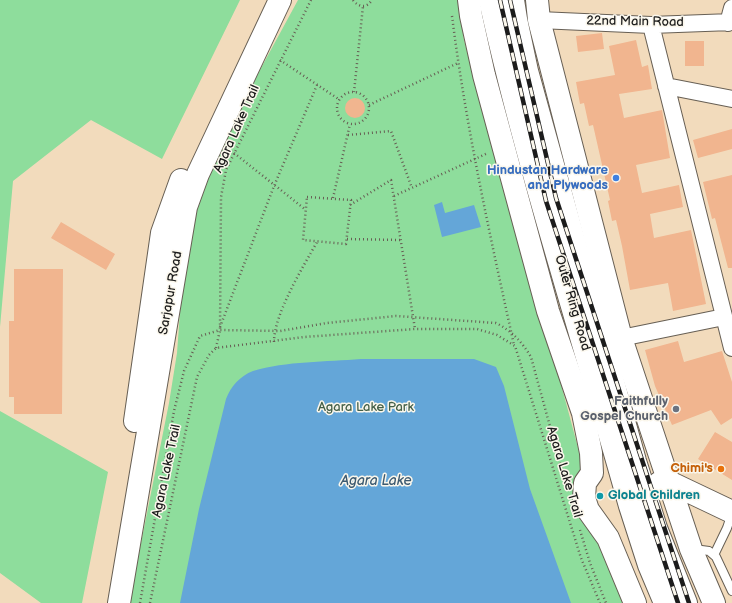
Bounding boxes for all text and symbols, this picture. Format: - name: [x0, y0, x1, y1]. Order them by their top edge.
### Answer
- street label: 22nd Main Road: [586, 13, 684, 31]
- street label: Agara Lake Trail: [211, 83, 263, 175]
- place label: Hindustan Hardware and Plywoods: [487, 163, 608, 194]
- marker: Hindustan Hardware and Plywoods: [611, 173, 621, 183]
- street label: Sarjapur Road: [156, 250, 186, 336]
- street label: Outer Ring Road: [551, 253, 593, 353]
- place label: Faithfully Gospel Church: [580, 394, 668, 425]
- park label: Agara Lake Park: [318, 400, 414, 416]
- marker: Faithfully Gospel Church: [671, 404, 681, 414]
- street label: Agara Lake Trail: [150, 423, 184, 519]
- street label: Agara Lake Trail: [543, 424, 585, 520]
- place label: Chimi's: [670, 461, 713, 477]
- marker: Chimi's: [716, 464, 726, 474]
- water label: Agara Lake: [340, 473, 412, 489]
- place label: Global Children: [608, 488, 700, 504]
- marker: Global Children: [595, 491, 605, 501]

